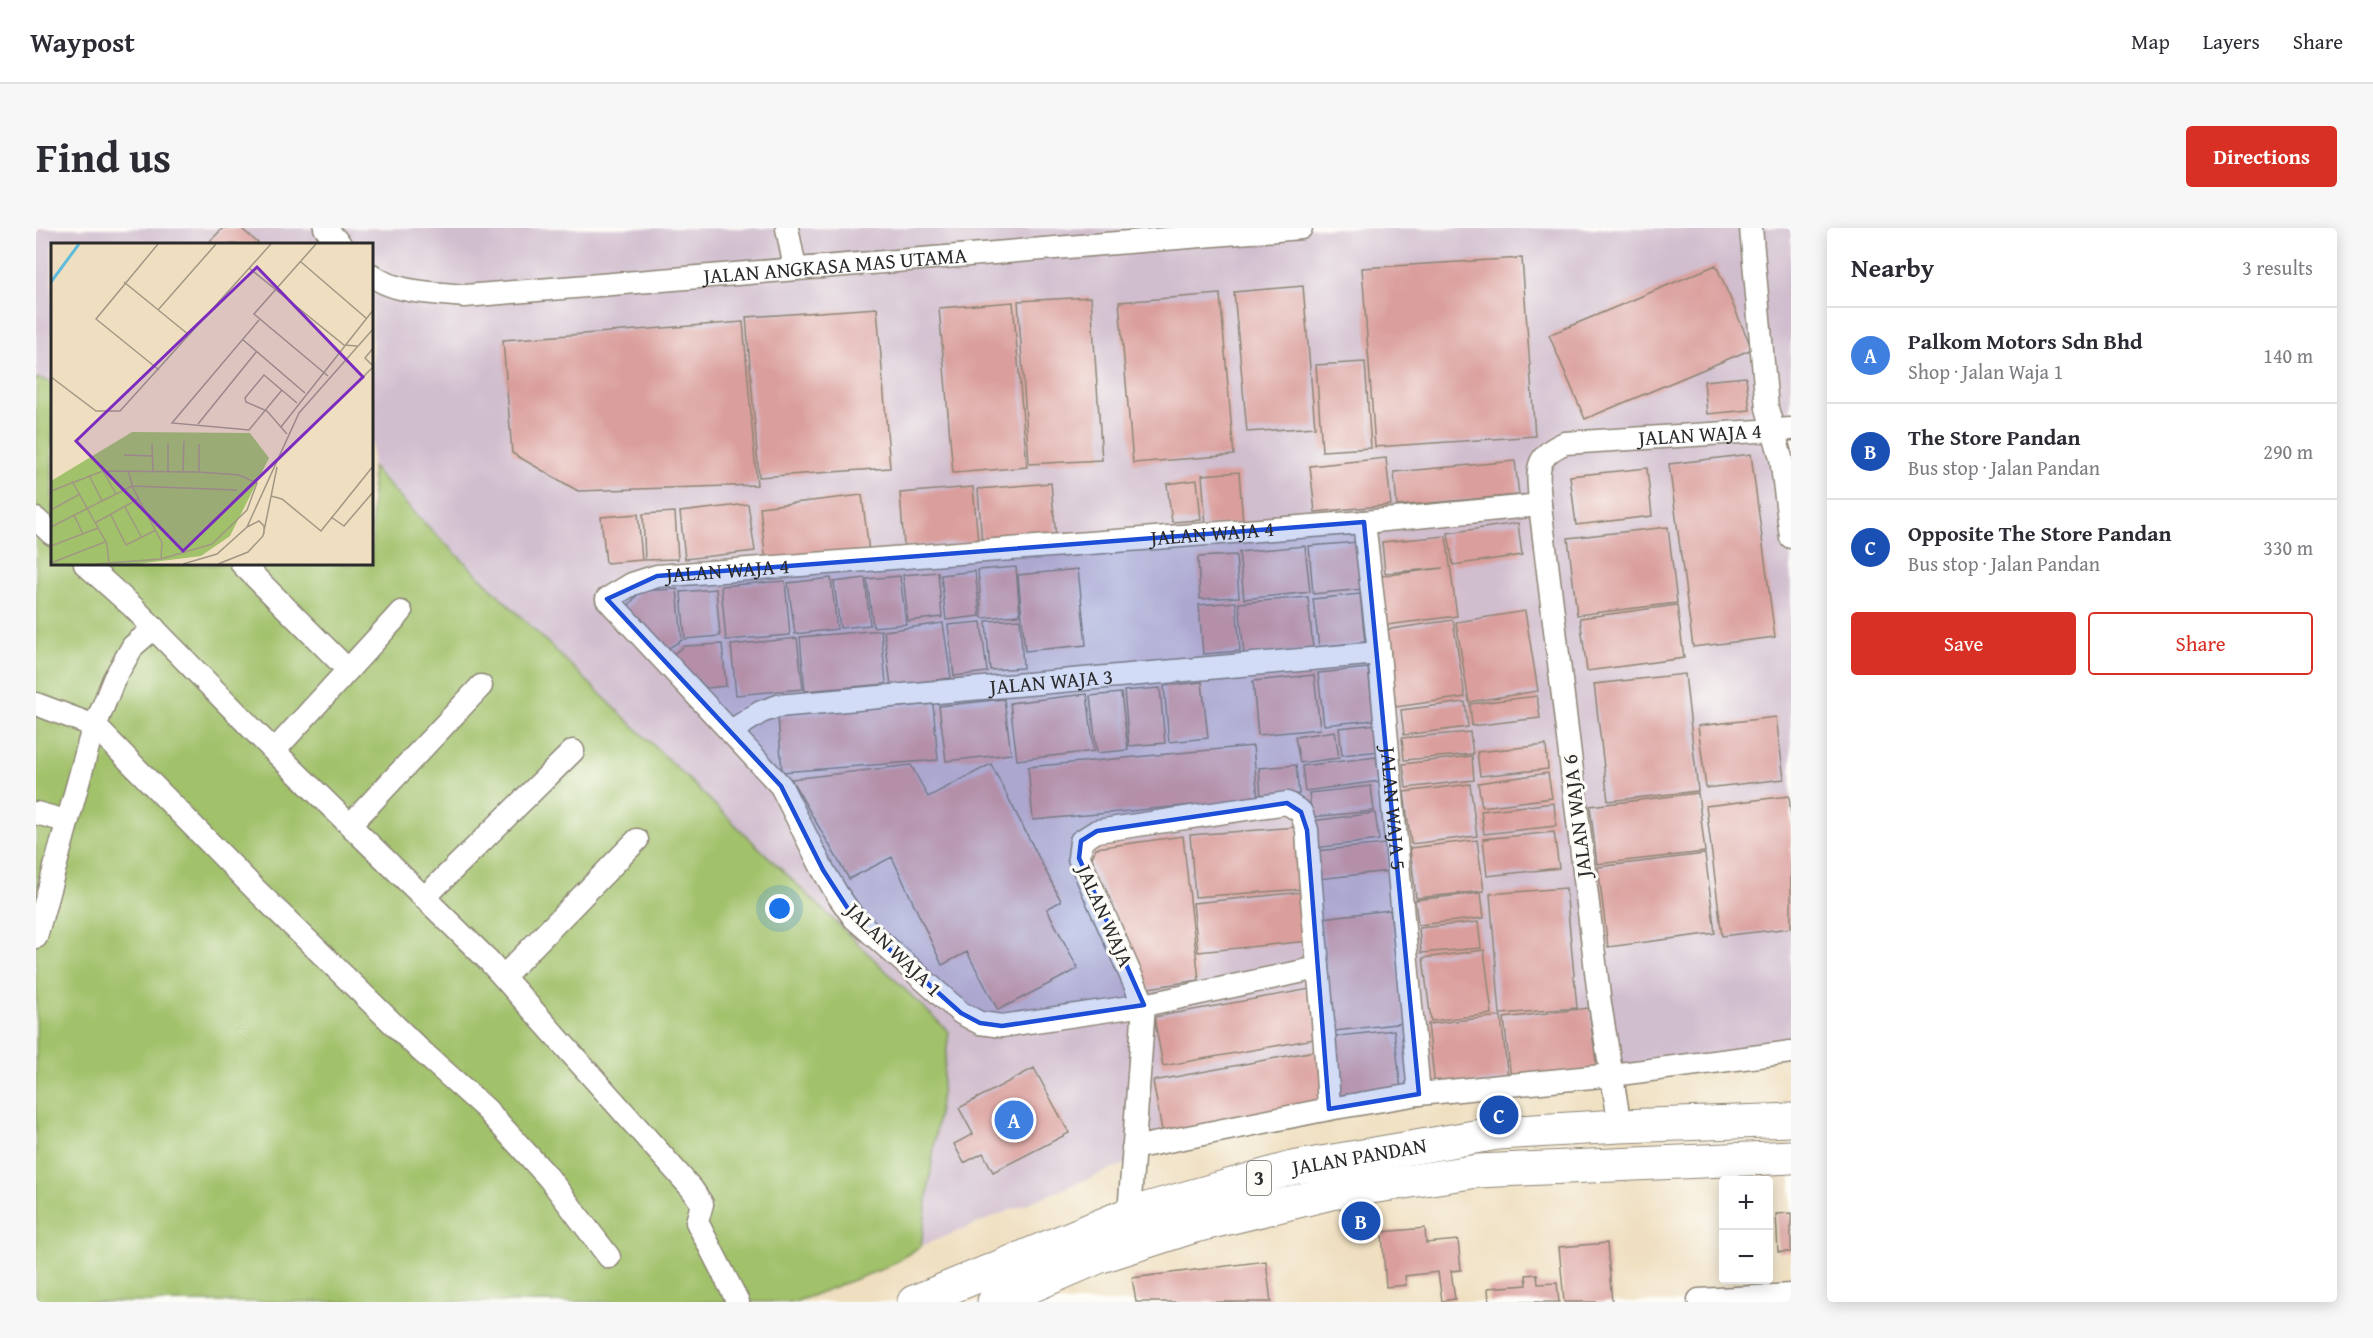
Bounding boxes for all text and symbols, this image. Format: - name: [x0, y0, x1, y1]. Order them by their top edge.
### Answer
- text: Waypost: [30, 21, 135, 62]
- text: Map: [2131, 26, 2170, 57]
- text: Layers: [2203, 26, 2260, 57]
- text: Share: [2293, 26, 2343, 57]
- text: Find us: [36, 126, 171, 187]
- button: Directions: [2186, 126, 2337, 187]
- street label: JALAN ANGKASA MAS UTAMA: [699, 239, 968, 292]
- inset map: [51, 243, 374, 566]
- text: Nearby: [1851, 248, 1934, 287]
- text: 3 results: [2242, 253, 2313, 282]
- text: Palkom Motors Sdn Bhd: [1908, 325, 2143, 357]
- text: A: [1864, 341, 1877, 370]
- text: 140 m: [2263, 341, 2313, 370]
- text: Shop · Jalan Waja 1: [1908, 357, 2063, 386]
- street label: JALAN WAJA 4: [1634, 415, 1763, 454]
- text: The Store Pandan: [1908, 421, 2081, 453]
- text: B: [1864, 437, 1877, 466]
- text: 290 m: [2263, 437, 2313, 466]
- text: Bus stop · Jalan Pandan: [1908, 453, 2100, 482]
- street label: JALAN WAJA 4: [1146, 513, 1275, 553]
- text: Opposite The Store Pandan: [1908, 517, 2171, 549]
- text: C: [1865, 533, 1876, 562]
- text: 330 m: [2263, 533, 2313, 562]
- text: Bus stop · Jalan Pandan: [1908, 549, 2100, 578]
- street label: JALAN WAJA 4: [662, 550, 791, 591]
- button: Save: [1851, 612, 2076, 675]
- button: Share: [2088, 612, 2313, 675]
- street label: JALAN WAJA 3: [985, 661, 1114, 703]
- street label: JALAN WAJA 5: [1372, 742, 1415, 872]
- street label: JALAN WAJA 6: [1554, 753, 1600, 882]
- street label: JALAN WAJA: [1068, 857, 1142, 972]
- street label: JALAN WAJA 1: [837, 893, 950, 1004]
- your location: [765, 894, 794, 923]
- pin: C: [1480, 1092, 1518, 1138]
- pin: A: [994, 1098, 1034, 1142]
- street label: JALAN PANDAN: [1287, 1129, 1429, 1183]
- road number: 3: [1247, 1161, 1271, 1195]
- map controls: [1719, 1176, 1773, 1284]
- button: +: [1719, 1176, 1773, 1230]
- pin: B: [1342, 1198, 1380, 1244]
- button: −: [1719, 1230, 1773, 1284]

